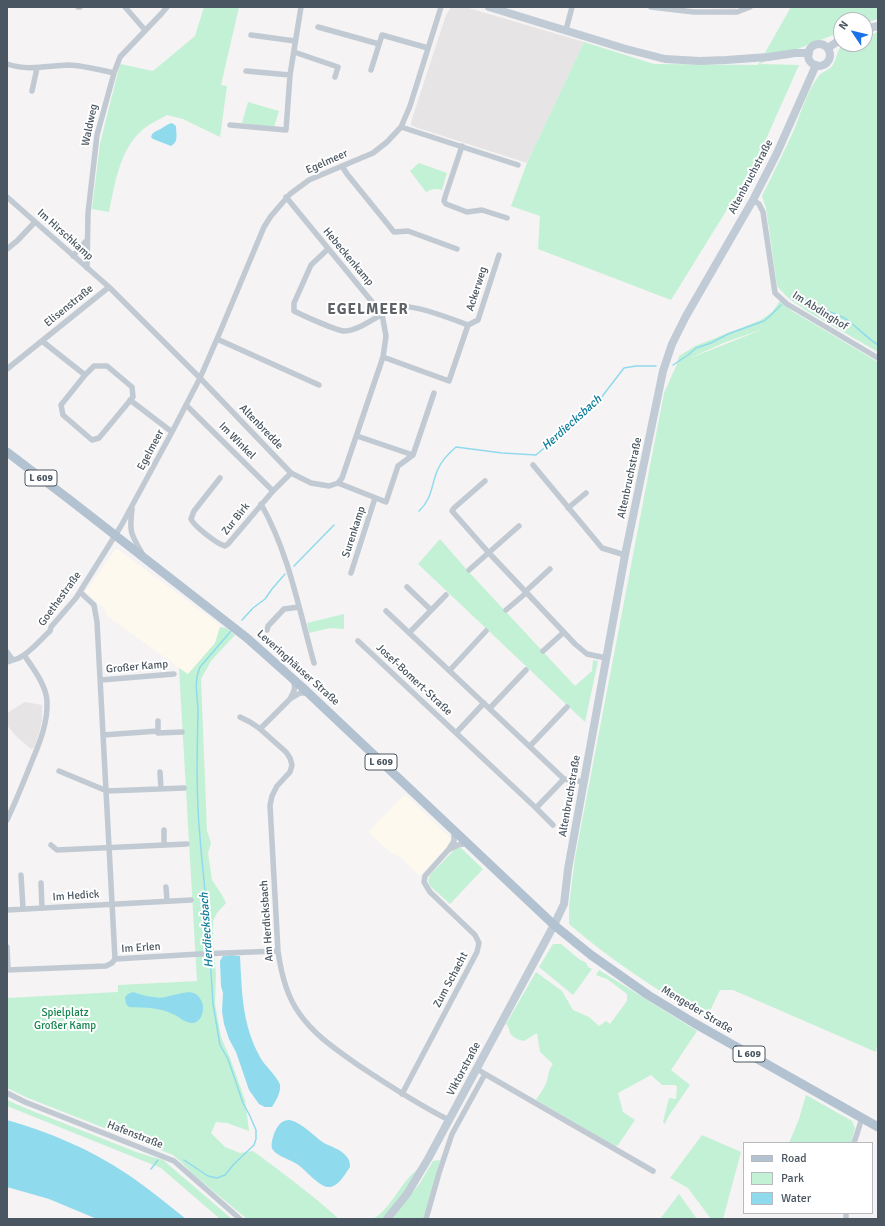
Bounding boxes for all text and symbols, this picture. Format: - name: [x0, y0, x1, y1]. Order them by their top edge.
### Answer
- north arrow: [833, 12, 873, 52]
- text: N: [836, 19, 851, 32]
- street label: Waldweg: [79, 103, 101, 147]
- street label: Altenbruchstraße: [726, 137, 776, 217]
- street label: Egelmeer: [304, 147, 350, 177]
- street label: Im Hirschkamp: [34, 206, 96, 264]
- street label: Hebeckenkamp: [320, 225, 376, 289]
- street label: Ackerweg: [464, 265, 490, 313]
- street label: Elisenstraße: [42, 282, 96, 330]
- street label: Im Abdinghof: [790, 289, 850, 333]
- district label: EGELMEER: [327, 301, 409, 319]
- water label: Herdiecksbach: [539, 392, 605, 454]
- street label: Altenbredde: [236, 402, 286, 452]
- street label: Im Winkel: [216, 420, 258, 462]
- street label: Egelmeer: [135, 427, 167, 473]
- street label: Altenbruchstraße: [615, 436, 645, 520]
- road number: L 609: [25, 470, 57, 486]
- street label: Zur Birk: [219, 500, 253, 538]
- street label: Surenkamp: [340, 505, 368, 559]
- street label: Goethestraße: [36, 569, 84, 629]
- street label: Leveringhäuser Straße: [254, 627, 342, 709]
- street label: Josef-Bomert-Straße: [373, 641, 455, 719]
- street label: Großer Kamp: [105, 658, 169, 676]
- road number: L 609: [365, 754, 397, 770]
- street label: Altenbruchstraße: [556, 754, 584, 838]
- street label: Am Herdicksbach: [258, 880, 276, 962]
- street label: Im Hedick: [52, 888, 100, 904]
- water label: Herdiecksbach: [197, 892, 217, 968]
- street label: Im Erlen: [121, 940, 161, 956]
- street label: Zum Schacht: [431, 950, 471, 1010]
- street label: Mengeder Straße: [659, 983, 735, 1037]
- park label: Spielplatz Großer Kamp: [34, 1006, 96, 1032]
- street label: Viktorstraße: [444, 1040, 484, 1098]
- road number: L 609: [733, 1046, 765, 1062]
- street label: Hafenstraße: [105, 1118, 165, 1152]
- legend: [743, 1142, 873, 1214]
- text: Road: [781, 1151, 807, 1166]
- text: Park: [781, 1171, 804, 1186]
- text: Water: [781, 1191, 811, 1206]

